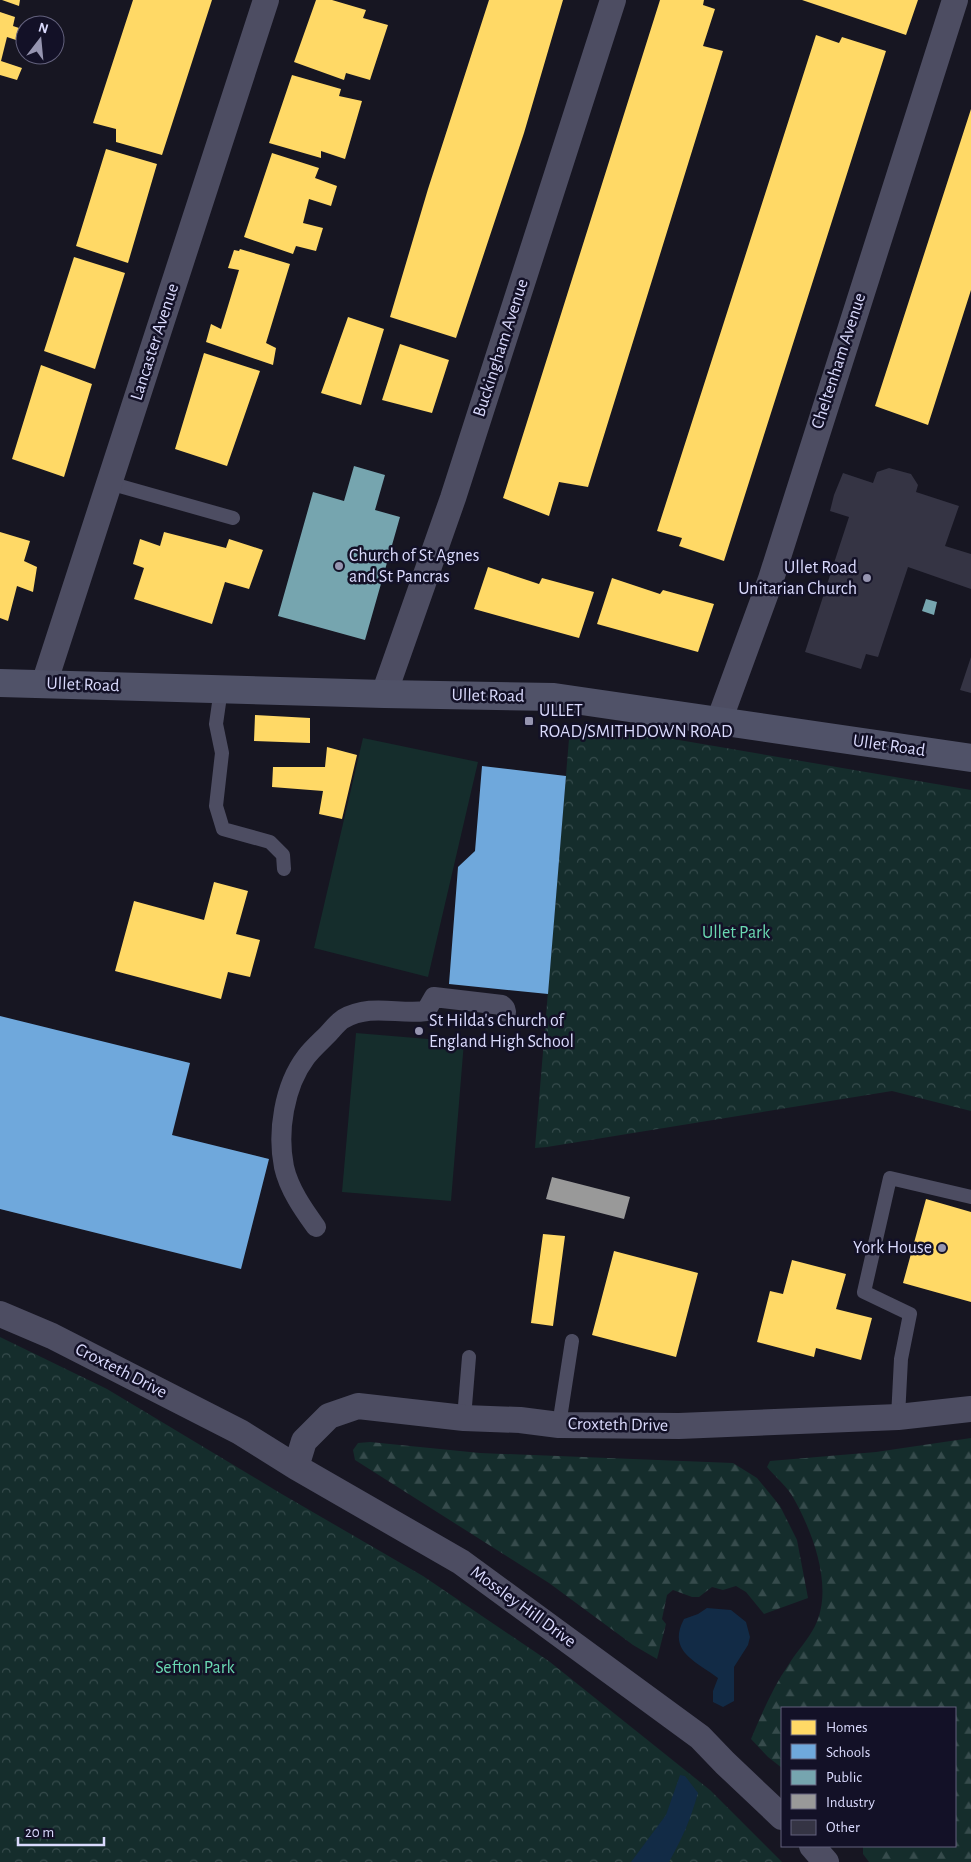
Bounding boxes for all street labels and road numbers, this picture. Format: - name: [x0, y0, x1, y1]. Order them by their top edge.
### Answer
- street label: Buckingham Avenue: [470, 277, 532, 419]
- street label: Lancaster Avenue: [128, 281, 182, 403]
- street label: Cheltenham Avenue: [809, 291, 869, 431]
- street label: Ullet Road: [46, 675, 120, 695]
- street label: Ullet Road: [451, 686, 525, 706]
- street label: Ullet Road: [852, 732, 926, 760]
- street label: Croxteth Drive: [72, 1340, 170, 1402]
- street label: Croxteth Drive: [568, 1415, 668, 1435]
- street label: Mossley Hill Drive: [467, 1563, 579, 1651]

